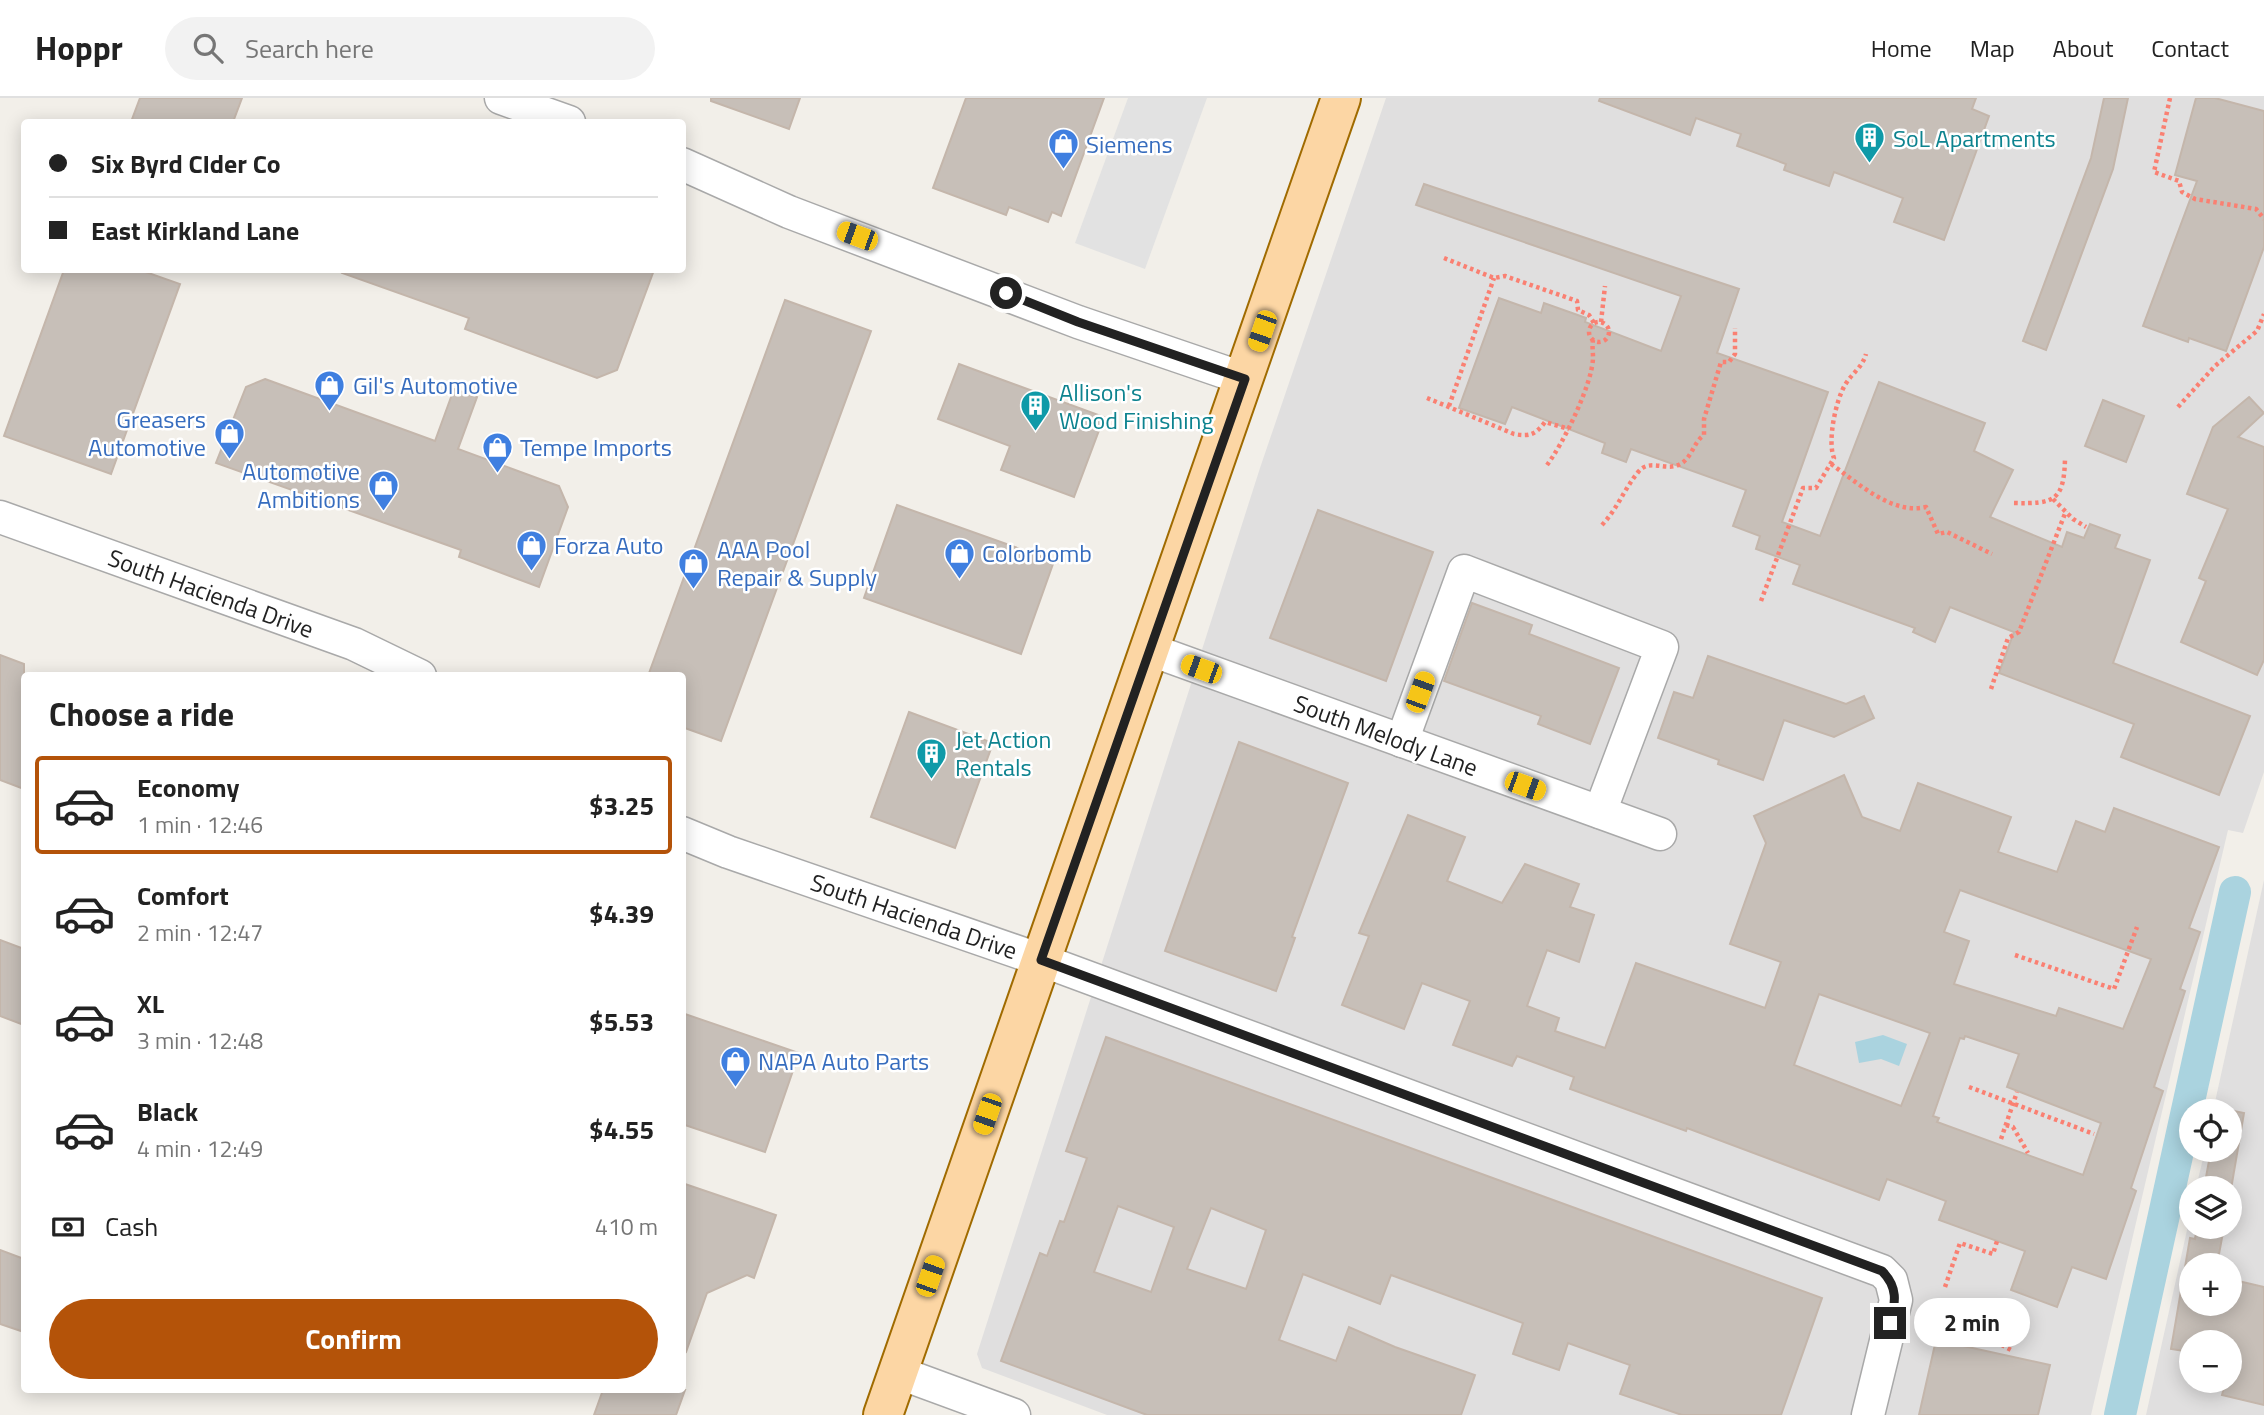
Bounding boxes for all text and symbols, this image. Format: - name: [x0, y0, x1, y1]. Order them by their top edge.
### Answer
- search box: [165, 17, 655, 80]
- text: Hoppr: [35, 23, 123, 73]
- icon: search: [189, 29, 227, 67]
- text: Search here: [245, 29, 374, 68]
- text: Home: [1871, 30, 1932, 66]
- text: Map: [1970, 30, 2015, 66]
- text: About: [2053, 30, 2113, 66]
- text: Contact: [2151, 30, 2229, 66]
- place label: SoL Apartments: [1893, 120, 2056, 156]
- building icon: SoL Apartments: [1853, 121, 1887, 165]
- place label: Siemens: [1086, 126, 1173, 162]
- shop icon: Siemens: [1046, 127, 1080, 171]
- text: Six Byrd CIder Co: [91, 144, 281, 183]
- text: East Kirkland Lane: [91, 211, 299, 250]
- car: [834, 219, 881, 253]
- route start: [990, 277, 1022, 309]
- car: [1246, 308, 1279, 354]
- place label: Gil's Automotive: [353, 367, 518, 403]
- shop icon: Gil's Automotive: [313, 368, 347, 412]
- place label: Allison's Wood Finishing: [1059, 374, 1214, 438]
- building icon: Allison's Wood Finishing: [1019, 389, 1053, 433]
- place label: Greasers Automotive: [88, 401, 206, 465]
- shop icon: Greasers Automotive: [212, 416, 246, 460]
- place label: Tempe Imports: [520, 429, 672, 465]
- shop icon: Tempe Imports: [480, 430, 514, 474]
- place label: Automotive Ambitions: [242, 453, 360, 517]
- shop icon: Automotive Ambitions: [366, 468, 400, 512]
- place label: Forza Auto: [554, 527, 664, 563]
- shop icon: Forza Auto: [514, 528, 548, 572]
- place label: AAA Pool Repair & Supply: [717, 531, 878, 595]
- place label: Colorbomb: [982, 535, 1092, 571]
- shop icon: Colorbomb: [942, 536, 976, 580]
- street label: South Hacienda Drive: [103, 539, 319, 647]
- shop icon: AAA Pool Repair & Supply: [677, 546, 711, 590]
- car: [1178, 652, 1225, 686]
- car: [1403, 669, 1438, 715]
- street label: South Melody Lane: [1289, 685, 1483, 785]
- text: Choose a ride: [49, 690, 234, 738]
- place label: Jet Action Rentals: [955, 721, 1051, 785]
- building icon: Jet Action Rentals: [915, 736, 949, 780]
- text: Economy: [137, 768, 239, 807]
- car: [1502, 769, 1549, 803]
- icon: car: [53, 774, 116, 837]
- text: $3.25: [589, 786, 654, 825]
- text: 1 min · 12:46: [137, 807, 263, 842]
- street label: South Hacienda Drive: [806, 864, 1022, 968]
- text: Comfort: [137, 876, 229, 915]
- icon: car: [53, 882, 116, 945]
- text: $4.39: [589, 894, 654, 933]
- text: 2 min · 12:47: [137, 915, 263, 950]
- text: XL: [137, 984, 164, 1023]
- icon: car: [53, 990, 116, 1053]
- text: $5.53: [589, 1002, 654, 1041]
- text: 3 min · 12:48: [137, 1023, 263, 1058]
- place label: NAPA Auto Parts: [758, 1043, 929, 1079]
- shop icon: NAPA Auto Parts: [718, 1044, 752, 1088]
- car: [971, 1091, 1004, 1137]
- text: Black: [137, 1092, 198, 1131]
- icon: car: [53, 1098, 116, 1161]
- map controls: [2179, 1099, 2242, 1393]
- button: locate: [2179, 1099, 2242, 1162]
- text: $4.55: [589, 1110, 654, 1149]
- text: 4 min · 12:49: [137, 1131, 263, 1166]
- button: layers: [2179, 1176, 2242, 1239]
- text: Cash: [105, 1207, 158, 1246]
- icon: cash: [49, 1208, 87, 1246]
- text: 410 m: [595, 1209, 658, 1244]
- car: [914, 1253, 947, 1299]
- button: +: [2179, 1253, 2242, 1316]
- callout: 2 min: [1914, 1298, 2030, 1348]
- button: Confirm: [49, 1299, 658, 1379]
- text: 2 min: [1944, 1305, 2000, 1340]
- route end: [1874, 1307, 1906, 1339]
- button: −: [2179, 1330, 2242, 1393]

